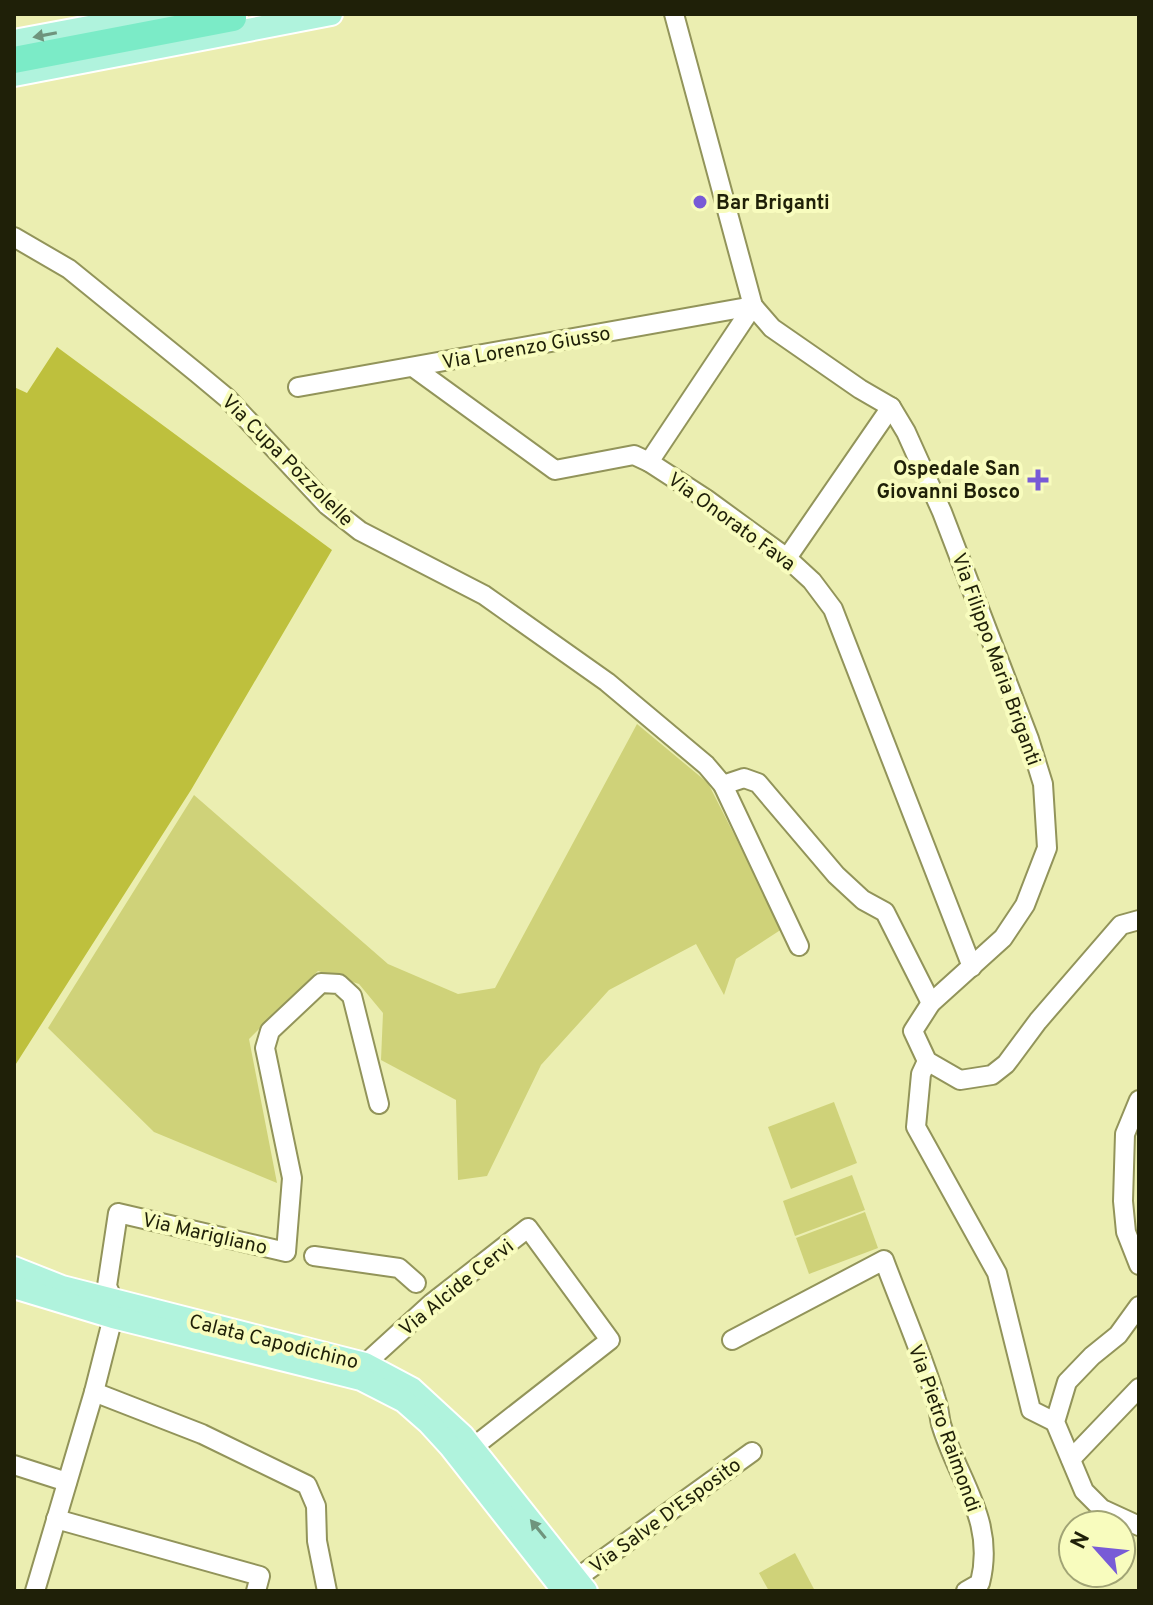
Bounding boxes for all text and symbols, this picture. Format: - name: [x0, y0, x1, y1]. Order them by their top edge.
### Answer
- one-way arrow: [32, 29, 57, 42]
- place label: Bar Briganti: [716, 191, 830, 217]
- marker: Bar Briganti: [691, 193, 709, 211]
- street label: Via Lorenzo Giusso: [440, 321, 613, 377]
- street label: Via Cupa Pozzolelle: [215, 390, 358, 533]
- place label: Ospedale San Giovanni Bosco: [876, 457, 1020, 506]
- street label: Via Onorato Fava: [662, 467, 800, 578]
- marker: Ospedale San Giovanni Bosco: [1027, 469, 1049, 491]
- street label: Via Filippo Maria Briganti: [945, 550, 1046, 769]
- street label: Via Marigliano: [140, 1208, 270, 1262]
- street label: Via Alcide Cervi: [395, 1234, 520, 1343]
- street label: Calata Capodichino: [186, 1309, 361, 1377]
- street label: Via Pietro Raimondi: [901, 1341, 985, 1516]
- street label: Via Salve D'Esposito: [585, 1453, 747, 1580]
- north arrow: [1057, 1509, 1137, 1589]
- one-way arrow: [530, 1520, 547, 1540]
- text: N: [1066, 1528, 1097, 1554]

